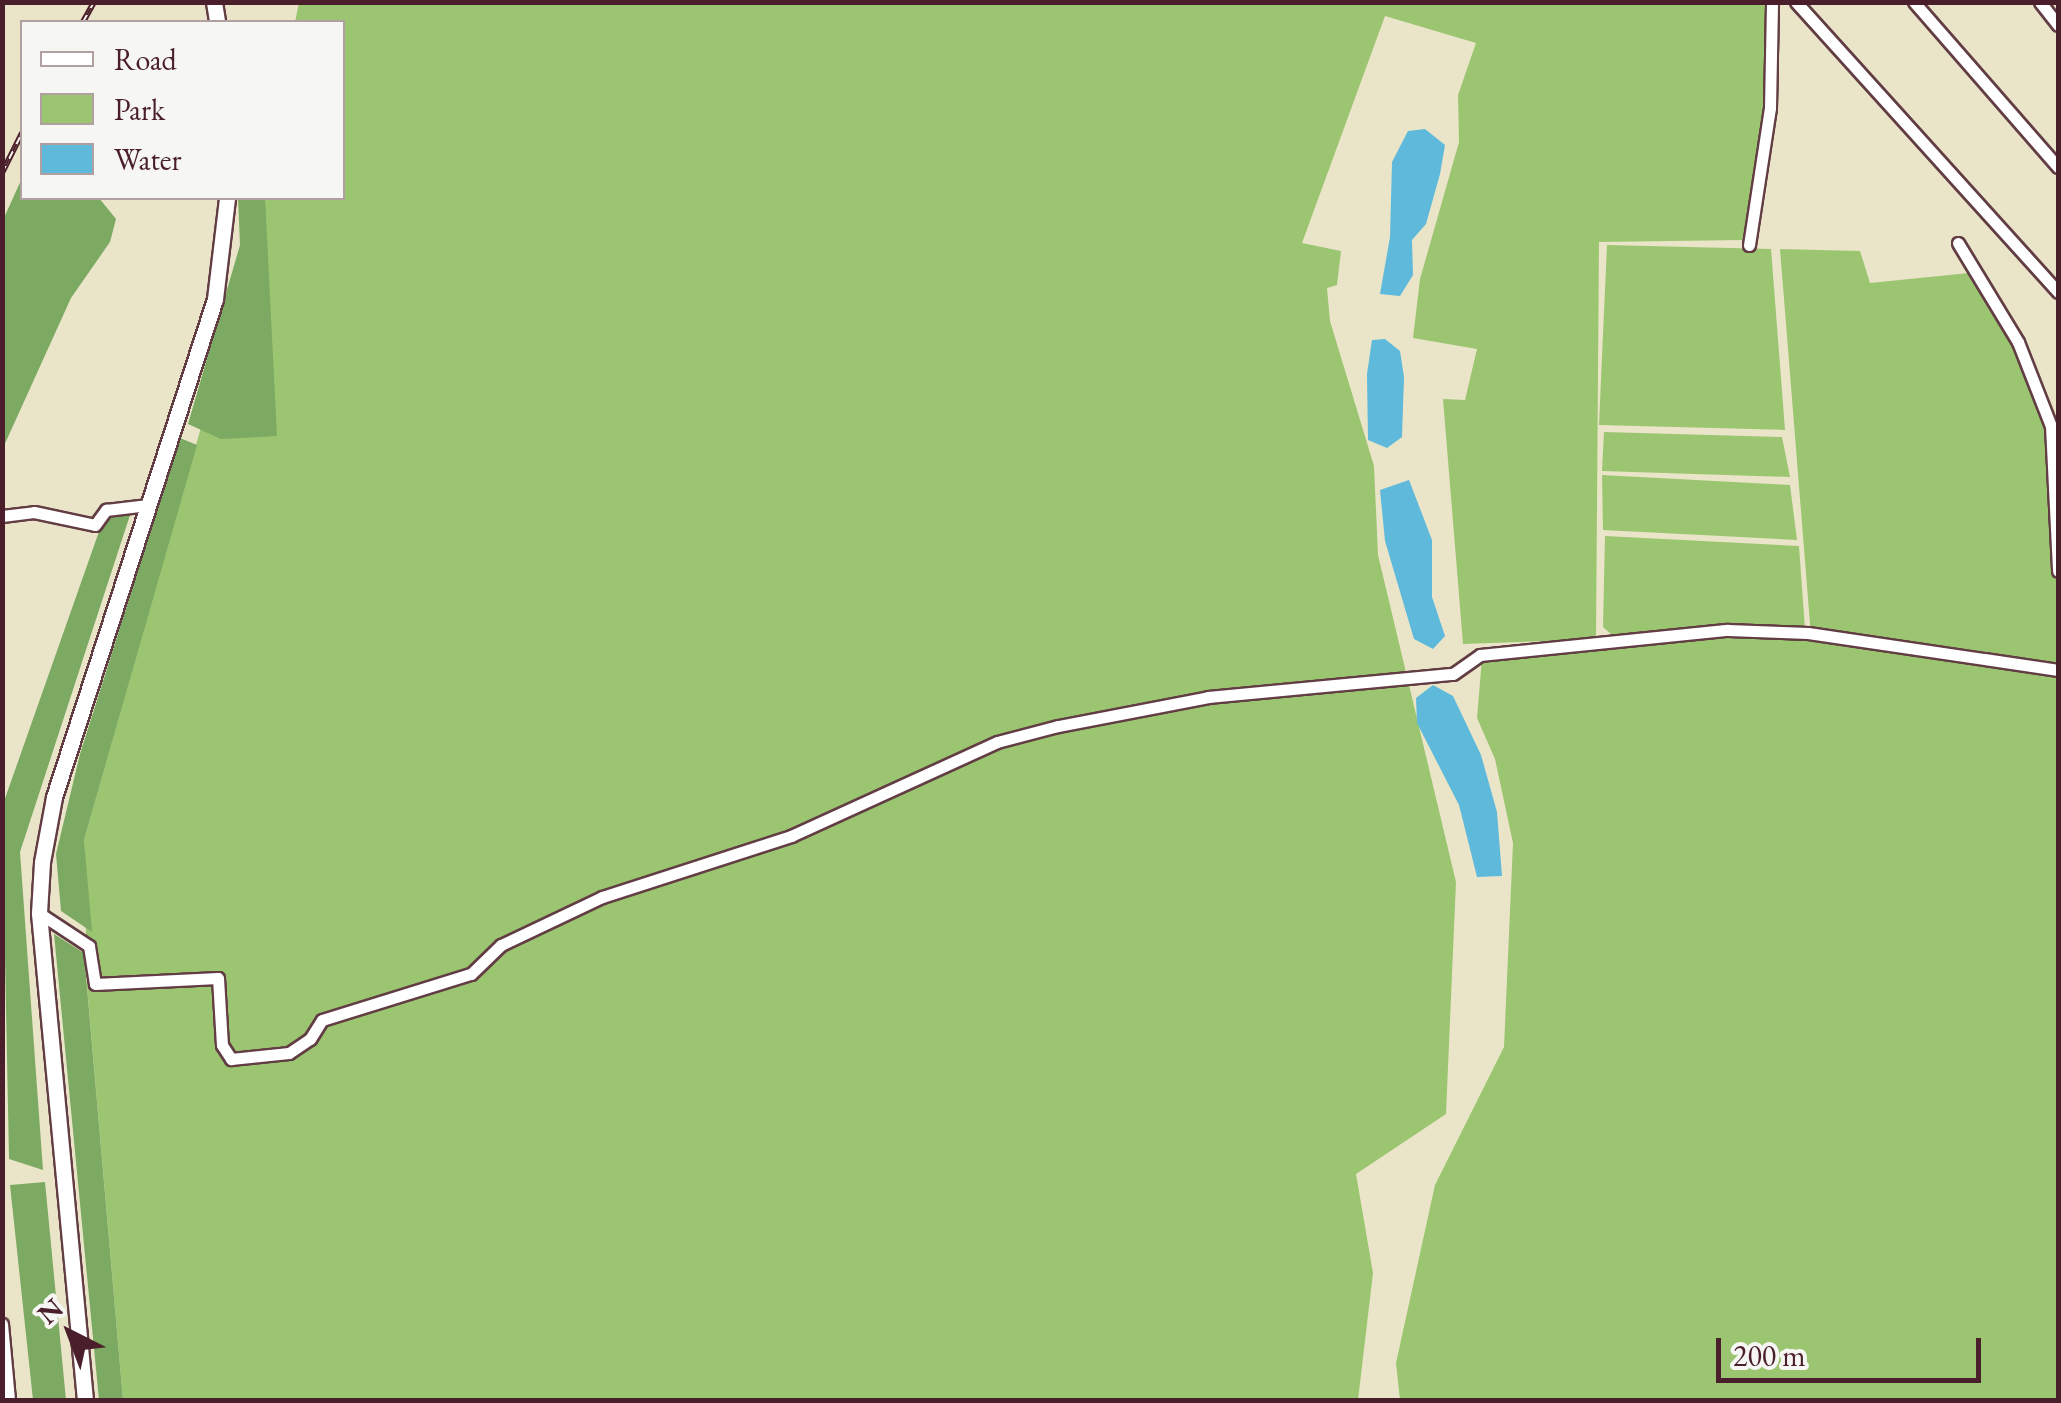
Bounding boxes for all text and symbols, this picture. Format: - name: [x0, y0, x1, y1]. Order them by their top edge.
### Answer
- legend: [20, 20, 345, 200]
- text: Road: [114, 40, 177, 79]
- text: Park: [114, 90, 165, 129]
- text: Water: [114, 140, 182, 179]
- north arrow: [20, 1283, 120, 1383]
- text: N: [29, 1290, 70, 1332]
- scale bar: [1721, 1318, 1986, 1380]
- text: 200 m: [1733, 1336, 1806, 1375]

